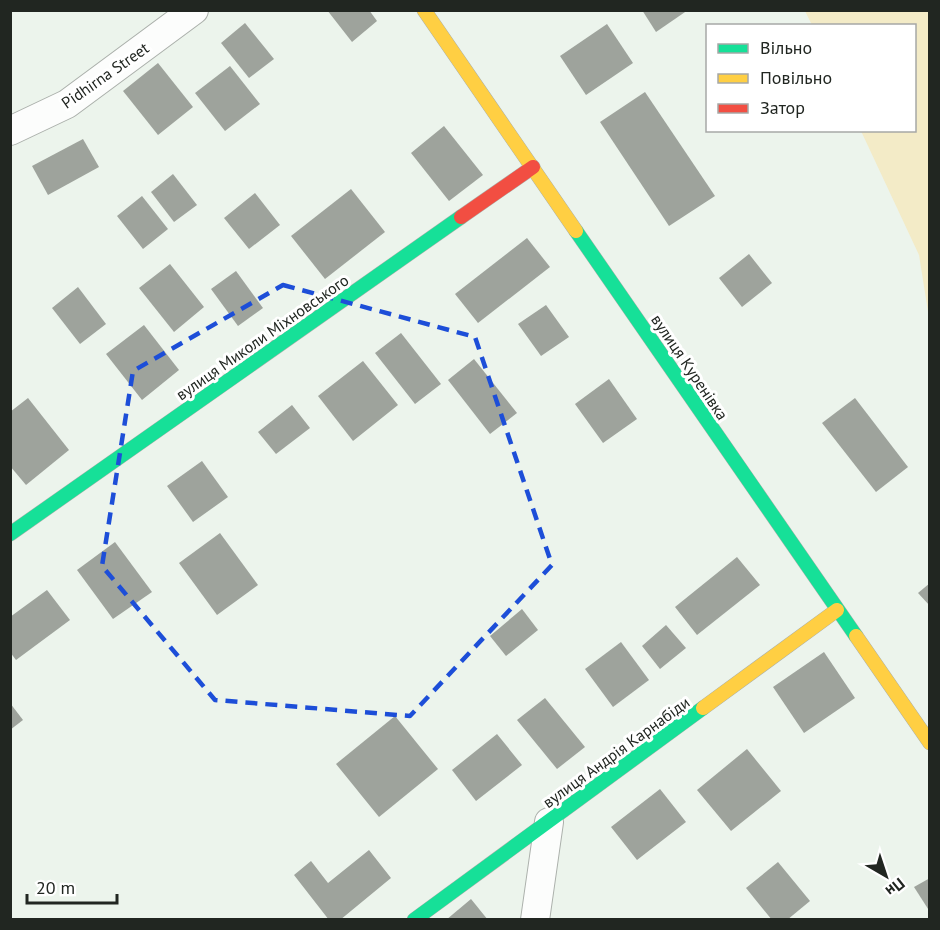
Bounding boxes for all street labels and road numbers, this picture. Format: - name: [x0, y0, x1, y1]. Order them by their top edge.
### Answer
- street label: Pidhirna Street: [57, 37, 153, 112]
- street label: вулиця Миколи Міхновського: [172, 270, 352, 404]
- street label: вулиця Куренівка: [647, 310, 733, 424]
- street label: вулиця Андрія Карнабіди: [539, 692, 693, 812]

